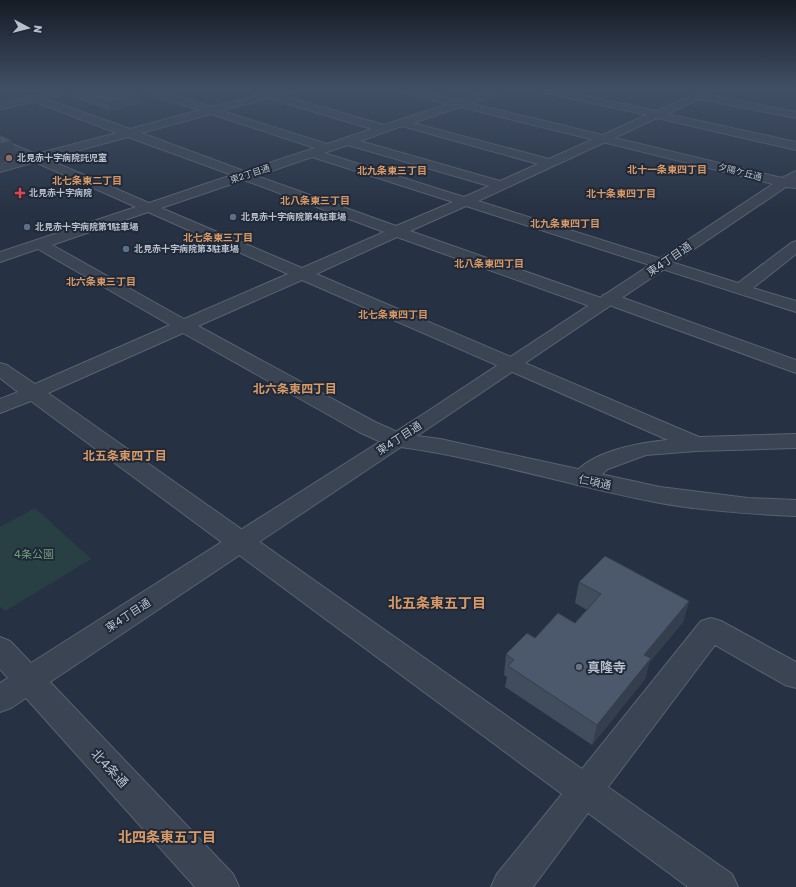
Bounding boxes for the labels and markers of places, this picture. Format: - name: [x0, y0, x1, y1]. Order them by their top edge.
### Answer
- marker: 北見赤十字病院託児室: [4, 153, 14, 163]
- place label: 北見赤十字病院託児室: [17, 153, 107, 163]
- marker: 北見赤十字病院: [14, 187, 26, 199]
- place label: 北見赤十字病院: [29, 188, 92, 198]
- marker: 北見赤十字病院第4駐車場: [228, 212, 238, 222]
- place label: 北見赤十字病院第4駐車場: [241, 212, 346, 222]
- marker: 北見赤十字病院第1駐車場: [22, 222, 32, 232]
- place label: 北見赤十字病院第1駐車場: [35, 222, 138, 232]
- marker: 北見赤十字病院第3駐車場: [121, 244, 131, 254]
- place label: 北見赤十字病院第3駐車場: [134, 244, 239, 254]
- place label: 真隆寺: [587, 660, 626, 675]
- marker: 真隆寺: [574, 662, 584, 672]

